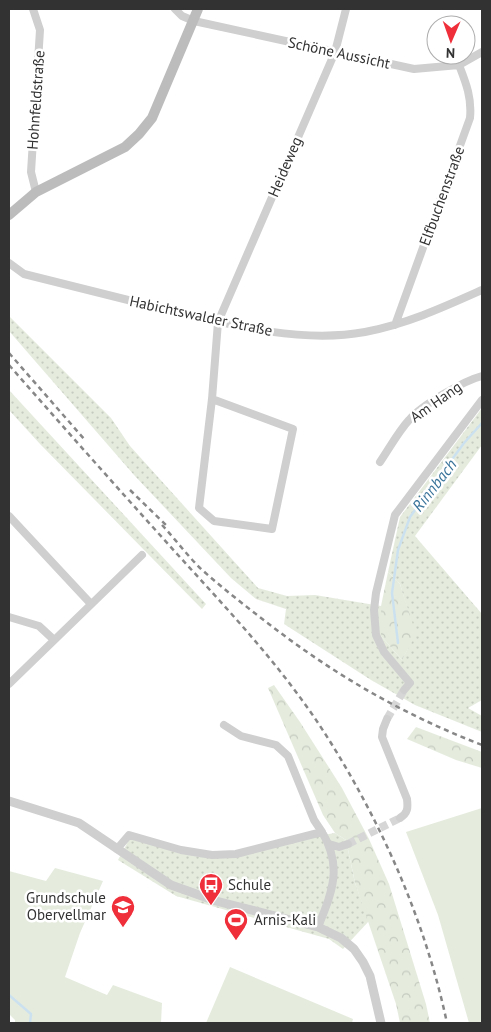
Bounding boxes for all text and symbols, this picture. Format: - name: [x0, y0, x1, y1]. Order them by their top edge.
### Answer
- north arrow: [426, 15, 476, 65]
- street label: Schöne Aussicht: [286, 32, 392, 73]
- text: N: [446, 44, 455, 62]
- street label: Hohnfeldstraße: [23, 50, 48, 150]
- street label: Heideweg: [263, 134, 306, 200]
- street label: Elfbuchenstraße: [415, 143, 468, 248]
- street label: Habichtswalder Straße: [128, 291, 274, 340]
- street label: Am Hang: [406, 377, 465, 426]
- water label: Rinnbach: [407, 455, 461, 515]
- bus stop icon: Schule: [198, 872, 224, 906]
- place label: Schule: [228, 875, 271, 894]
- place label: Grundschule Obervellmar: [26, 888, 106, 924]
- school or university icon: Grundschule Obervellmar: [110, 894, 136, 928]
- sports icon: Arnis-Kali: [223, 907, 249, 941]
- place label: Arnis-Kali: [254, 910, 316, 929]

